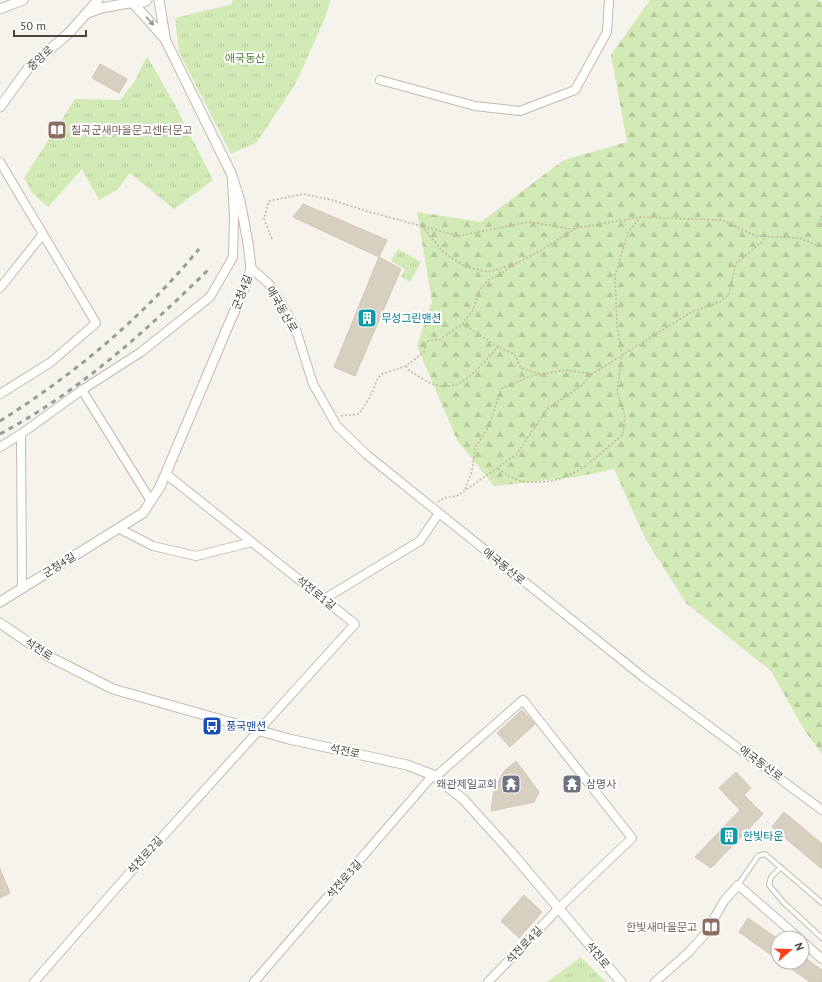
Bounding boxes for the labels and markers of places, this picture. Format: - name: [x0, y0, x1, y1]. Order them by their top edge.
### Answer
- library icon: 칠곡군새마을문고센터문고: [46, 119, 68, 141]
- place label: 칠곡군새마을문고센터문고: [71, 123, 192, 137]
- building icon: 무성그린맨션: [356, 307, 378, 329]
- place label: 무성그린맨션: [381, 311, 442, 325]
- bus stop icon: 풍국맨션: [201, 715, 223, 737]
- place label: 풍국맨션: [226, 719, 266, 733]
- temple icon: 왜관제일교회: [500, 773, 522, 795]
- temple icon: 삼명사: [561, 773, 583, 795]
- place label: 왜관제일교회: [436, 777, 497, 791]
- place label: 삼명사: [586, 777, 616, 791]
- building icon: 한빛타운: [718, 825, 740, 847]
- place label: 한빛타운: [743, 829, 783, 843]
- library icon: 한빛새마을문고: [700, 916, 722, 938]
- place label: 한빛새마을문고: [626, 920, 697, 934]

